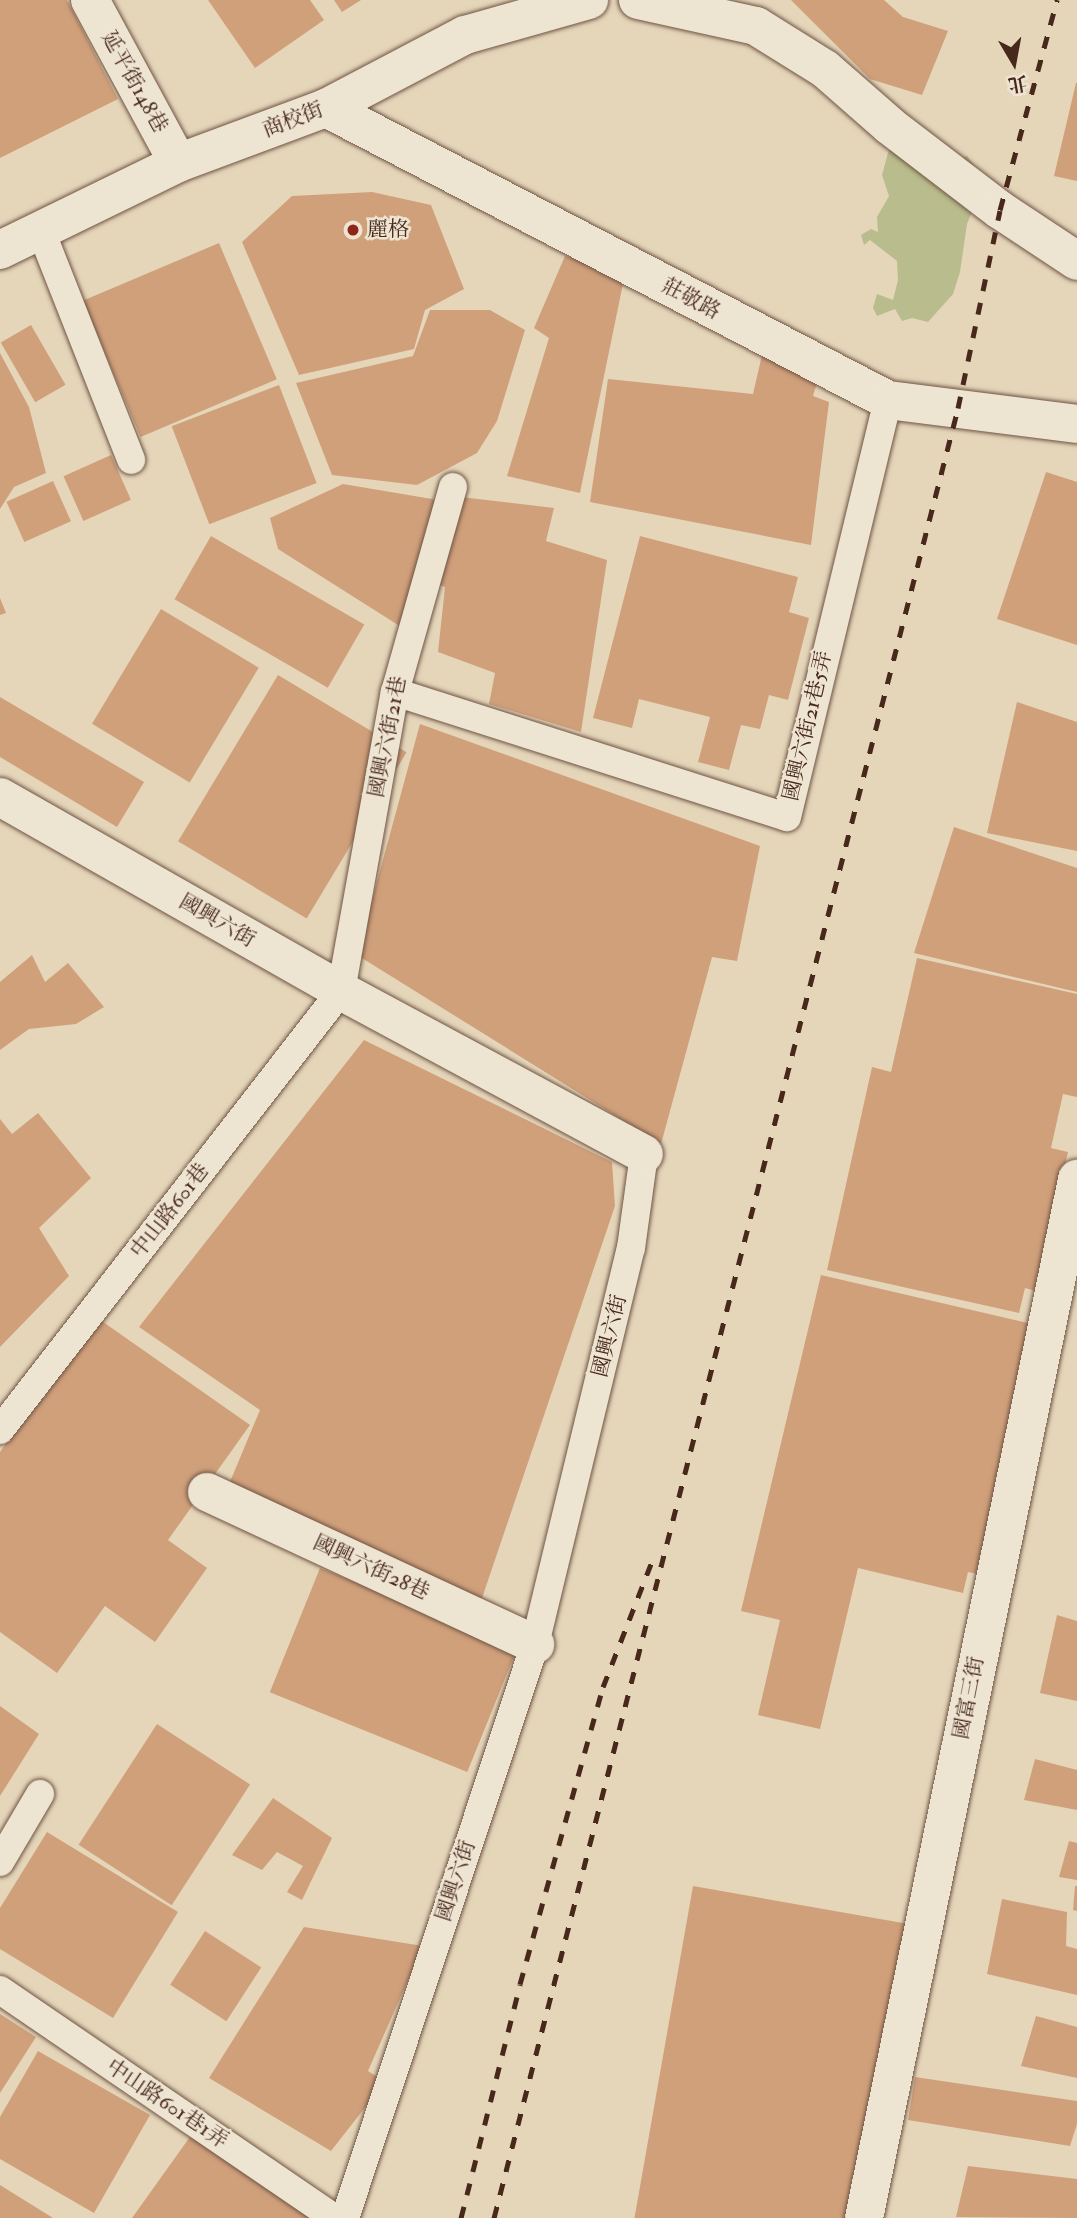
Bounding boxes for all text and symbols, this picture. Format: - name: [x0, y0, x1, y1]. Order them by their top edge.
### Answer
- street label: 延平街148巷: [96, 27, 172, 137]
- north arrow: [979, 28, 1049, 98]
- text: 北: [1006, 70, 1029, 97]
- street label: 商校街: [259, 97, 327, 143]
- place label: 麗格: [367, 217, 409, 243]
- marker: 麗格: [345, 222, 361, 238]
- street label: 莊敬路: [657, 273, 725, 325]
- street label: 國興六街21巷5弄: [778, 648, 838, 804]
- street label: 國興六街21巷: [364, 674, 412, 800]
- street label: 國興六街: [174, 889, 260, 953]
- street label: 中山路601巷: [125, 1159, 215, 1263]
- street label: 國興六街: [588, 1292, 632, 1380]
- street label: 國興六街28巷: [309, 1530, 433, 1606]
- street label: 國富三街: [949, 1654, 989, 1742]
- street label: 國興六街: [431, 1837, 481, 1925]
- street label: 中山路601巷1弄: [101, 2054, 233, 2154]

